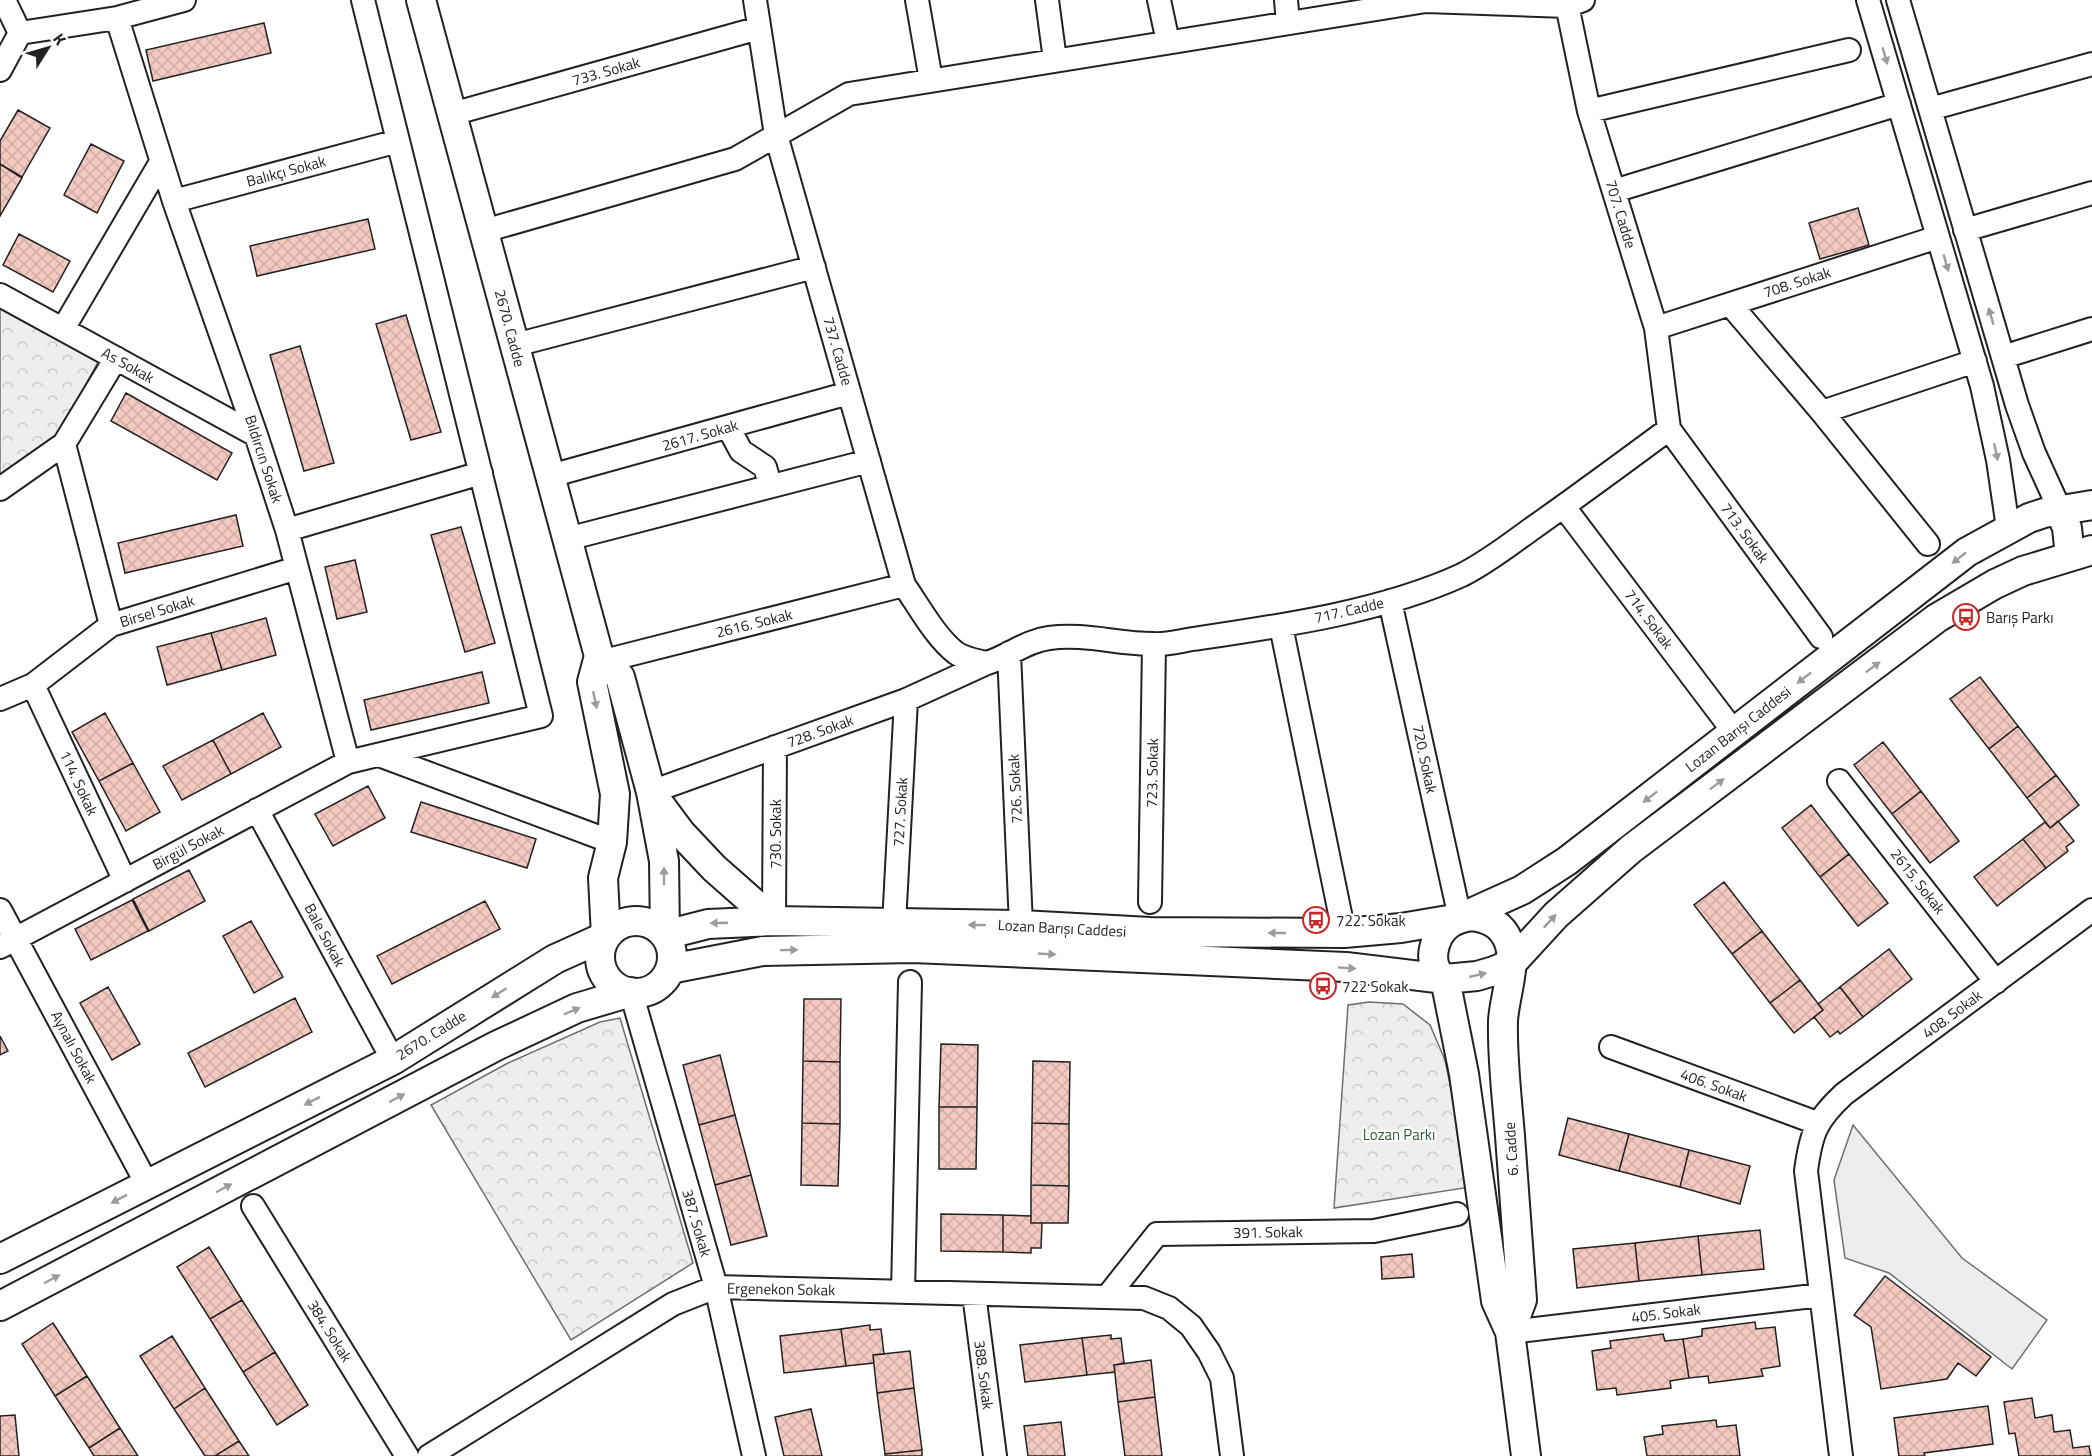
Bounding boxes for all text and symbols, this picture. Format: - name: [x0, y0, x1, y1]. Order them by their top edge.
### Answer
- north arrow: [18, 18, 78, 78]
- text: K: [48, 28, 73, 50]
- one-way arrow: [1881, 47, 1890, 65]
- street label: 733. Sokak: [569, 50, 643, 92]
- street label: Balıkçı Sokak: [244, 149, 328, 193]
- street label: 707. Cadde: [1600, 177, 1642, 251]
- one-way arrow: [1942, 254, 1951, 272]
- street label: 708. Sokak: [1760, 260, 1834, 304]
- street label: 2670. Cadde: [489, 287, 531, 369]
- one-way arrow: [1986, 307, 1995, 325]
- street label: 737. Cadde: [817, 314, 859, 388]
- street label: As Sokak: [97, 341, 159, 389]
- street label: Bıldırcın Sokak: [239, 412, 289, 506]
- street label: 2617. Sokak: [659, 413, 741, 457]
- one-way arrow: [1992, 442, 2001, 461]
- street label: 713. Sokak: [1715, 498, 1775, 568]
- one-way arrow: [1951, 552, 1966, 564]
- street label: 714. Sokak: [1619, 584, 1679, 654]
- street label: Birsel Sokak: [117, 589, 197, 633]
- street label: 717. Cadde: [1312, 591, 1386, 629]
- street label: 2616. Sokak: [713, 602, 795, 644]
- bus stop icon: Barış Parkı: [1951, 602, 1981, 632]
- place label: Barış Parkı: [1986, 606, 2054, 629]
- one-way arrow: [1865, 661, 1880, 673]
- one-way arrow: [1797, 671, 1812, 683]
- street label: Lozan Barışı Caddesi: [1680, 680, 1796, 778]
- one-way arrow: [591, 690, 600, 709]
- street label: 728. Sokak: [783, 708, 857, 754]
- street label: 720. Sokak: [1407, 723, 1443, 795]
- street label: 723. Sokak: [1140, 738, 1164, 808]
- street label: 114. Sokak: [54, 747, 104, 819]
- street label: 726. Sokak: [1002, 754, 1028, 824]
- street label: 727. Sokak: [887, 777, 913, 847]
- one-way arrow: [1709, 778, 1725, 790]
- one-way arrow: [1642, 791, 1658, 803]
- street label: 730. Sokak: [764, 799, 787, 869]
- street label: Birgül Sokak: [148, 819, 228, 875]
- street label: 2615. Sokak: [1885, 843, 1951, 919]
- one-way arrow: [659, 867, 669, 886]
- street label: Bale Sokak: [299, 899, 351, 971]
- bus stop icon: 722. Sokak: [1301, 905, 1331, 935]
- place label: 722. Sokak: [1336, 909, 1406, 932]
- street label: Lozan Barışı Caddesi: [997, 913, 1127, 943]
- one-way arrow: [1543, 914, 1556, 929]
- one-way arrow: [710, 919, 729, 928]
- one-way arrow: [968, 920, 987, 930]
- one-way arrow: [1267, 928, 1286, 938]
- one-way arrow: [780, 946, 799, 955]
- one-way arrow: [1038, 949, 1057, 959]
- one-way arrow: [1337, 963, 1356, 972]
- one-way arrow: [1469, 969, 1488, 979]
- bus stop icon: 722 Sokak: [1308, 971, 1338, 1001]
- place label: 722 Sokak: [1342, 975, 1408, 998]
- street label: 408. Sokak: [1917, 984, 1987, 1044]
- one-way arrow: [491, 988, 507, 999]
- street label: 2670. Cadde: [391, 1004, 471, 1066]
- one-way arrow: [563, 1006, 581, 1016]
- street label: Aynalı Sokak: [45, 1007, 103, 1087]
- street label: 406. Sokak: [1677, 1062, 1751, 1108]
- one-way arrow: [389, 1093, 406, 1103]
- one-way arrow: [303, 1096, 320, 1105]
- street label: 6. Cadde: [1498, 1121, 1524, 1177]
- park label: Lozan Parkı: [1363, 1123, 1435, 1146]
- one-way arrow: [216, 1184, 233, 1193]
- street label: 387. Sokak: [676, 1186, 718, 1260]
- one-way arrow: [111, 1194, 128, 1203]
- street label: 391. Sokak: [1233, 1220, 1303, 1244]
- one-way arrow: [43, 1274, 60, 1284]
- street label: Ergenekon Sokak: [727, 1277, 835, 1301]
- street label: 384. Sokak: [302, 1295, 358, 1367]
- street label: 405. Sokak: [1630, 1297, 1702, 1329]
- street label: 388. Sokak: [968, 1339, 1000, 1411]

